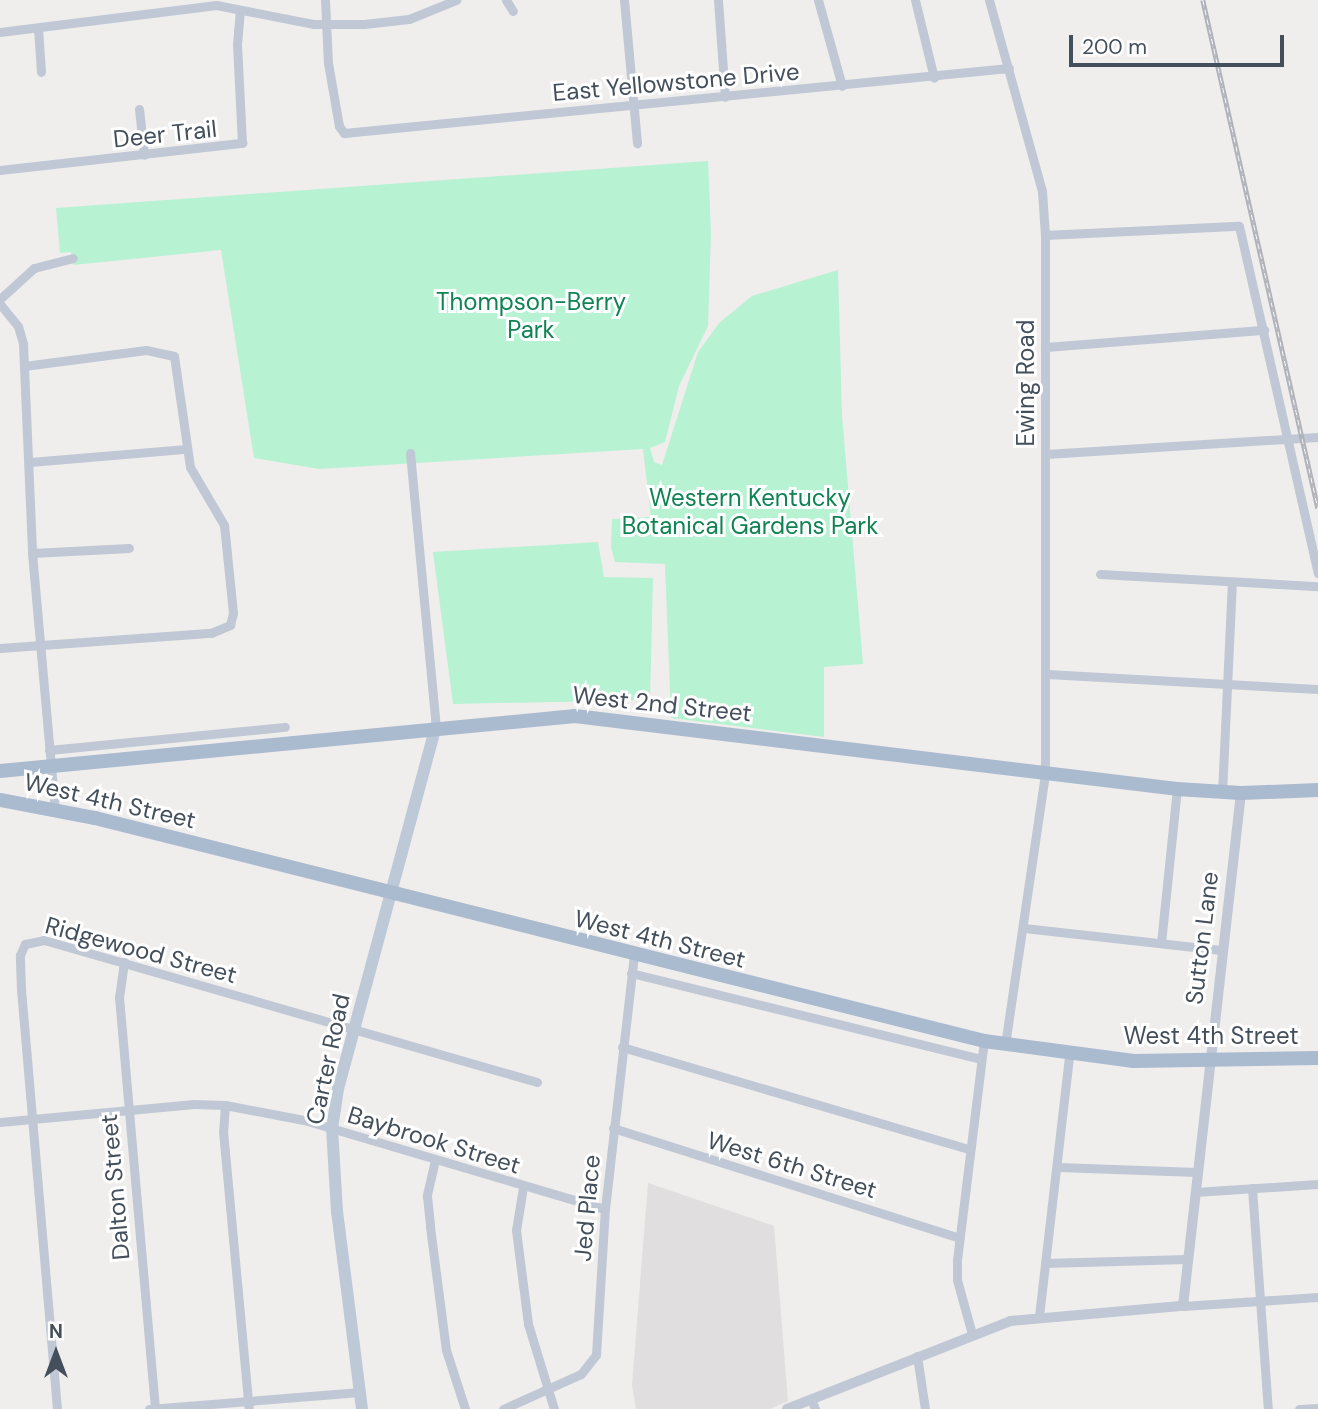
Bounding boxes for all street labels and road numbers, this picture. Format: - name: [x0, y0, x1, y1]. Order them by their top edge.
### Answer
- street label: East Yellowstone Drive: [551, 57, 801, 107]
- street label: Deer Trail: [112, 114, 218, 154]
- street label: Ewing Road: [1012, 319, 1040, 447]
- street label: West 2nd Street: [571, 680, 753, 728]
- street label: West 4th Street: [21, 767, 199, 835]
- street label: Sutton Lane: [1180, 870, 1224, 1006]
- street label: West 4th Street: [572, 904, 748, 974]
- street label: Ridgewood Street: [42, 911, 240, 989]
- street label: Carter Road: [300, 991, 356, 1127]
- street label: West 4th Street: [1123, 1022, 1299, 1050]
- street label: Baybrook Street: [344, 1100, 524, 1180]
- street label: Dalton Street: [94, 1113, 136, 1261]
- street label: West 6th Street: [704, 1126, 880, 1204]
- street label: Jed Place: [568, 1154, 606, 1262]

